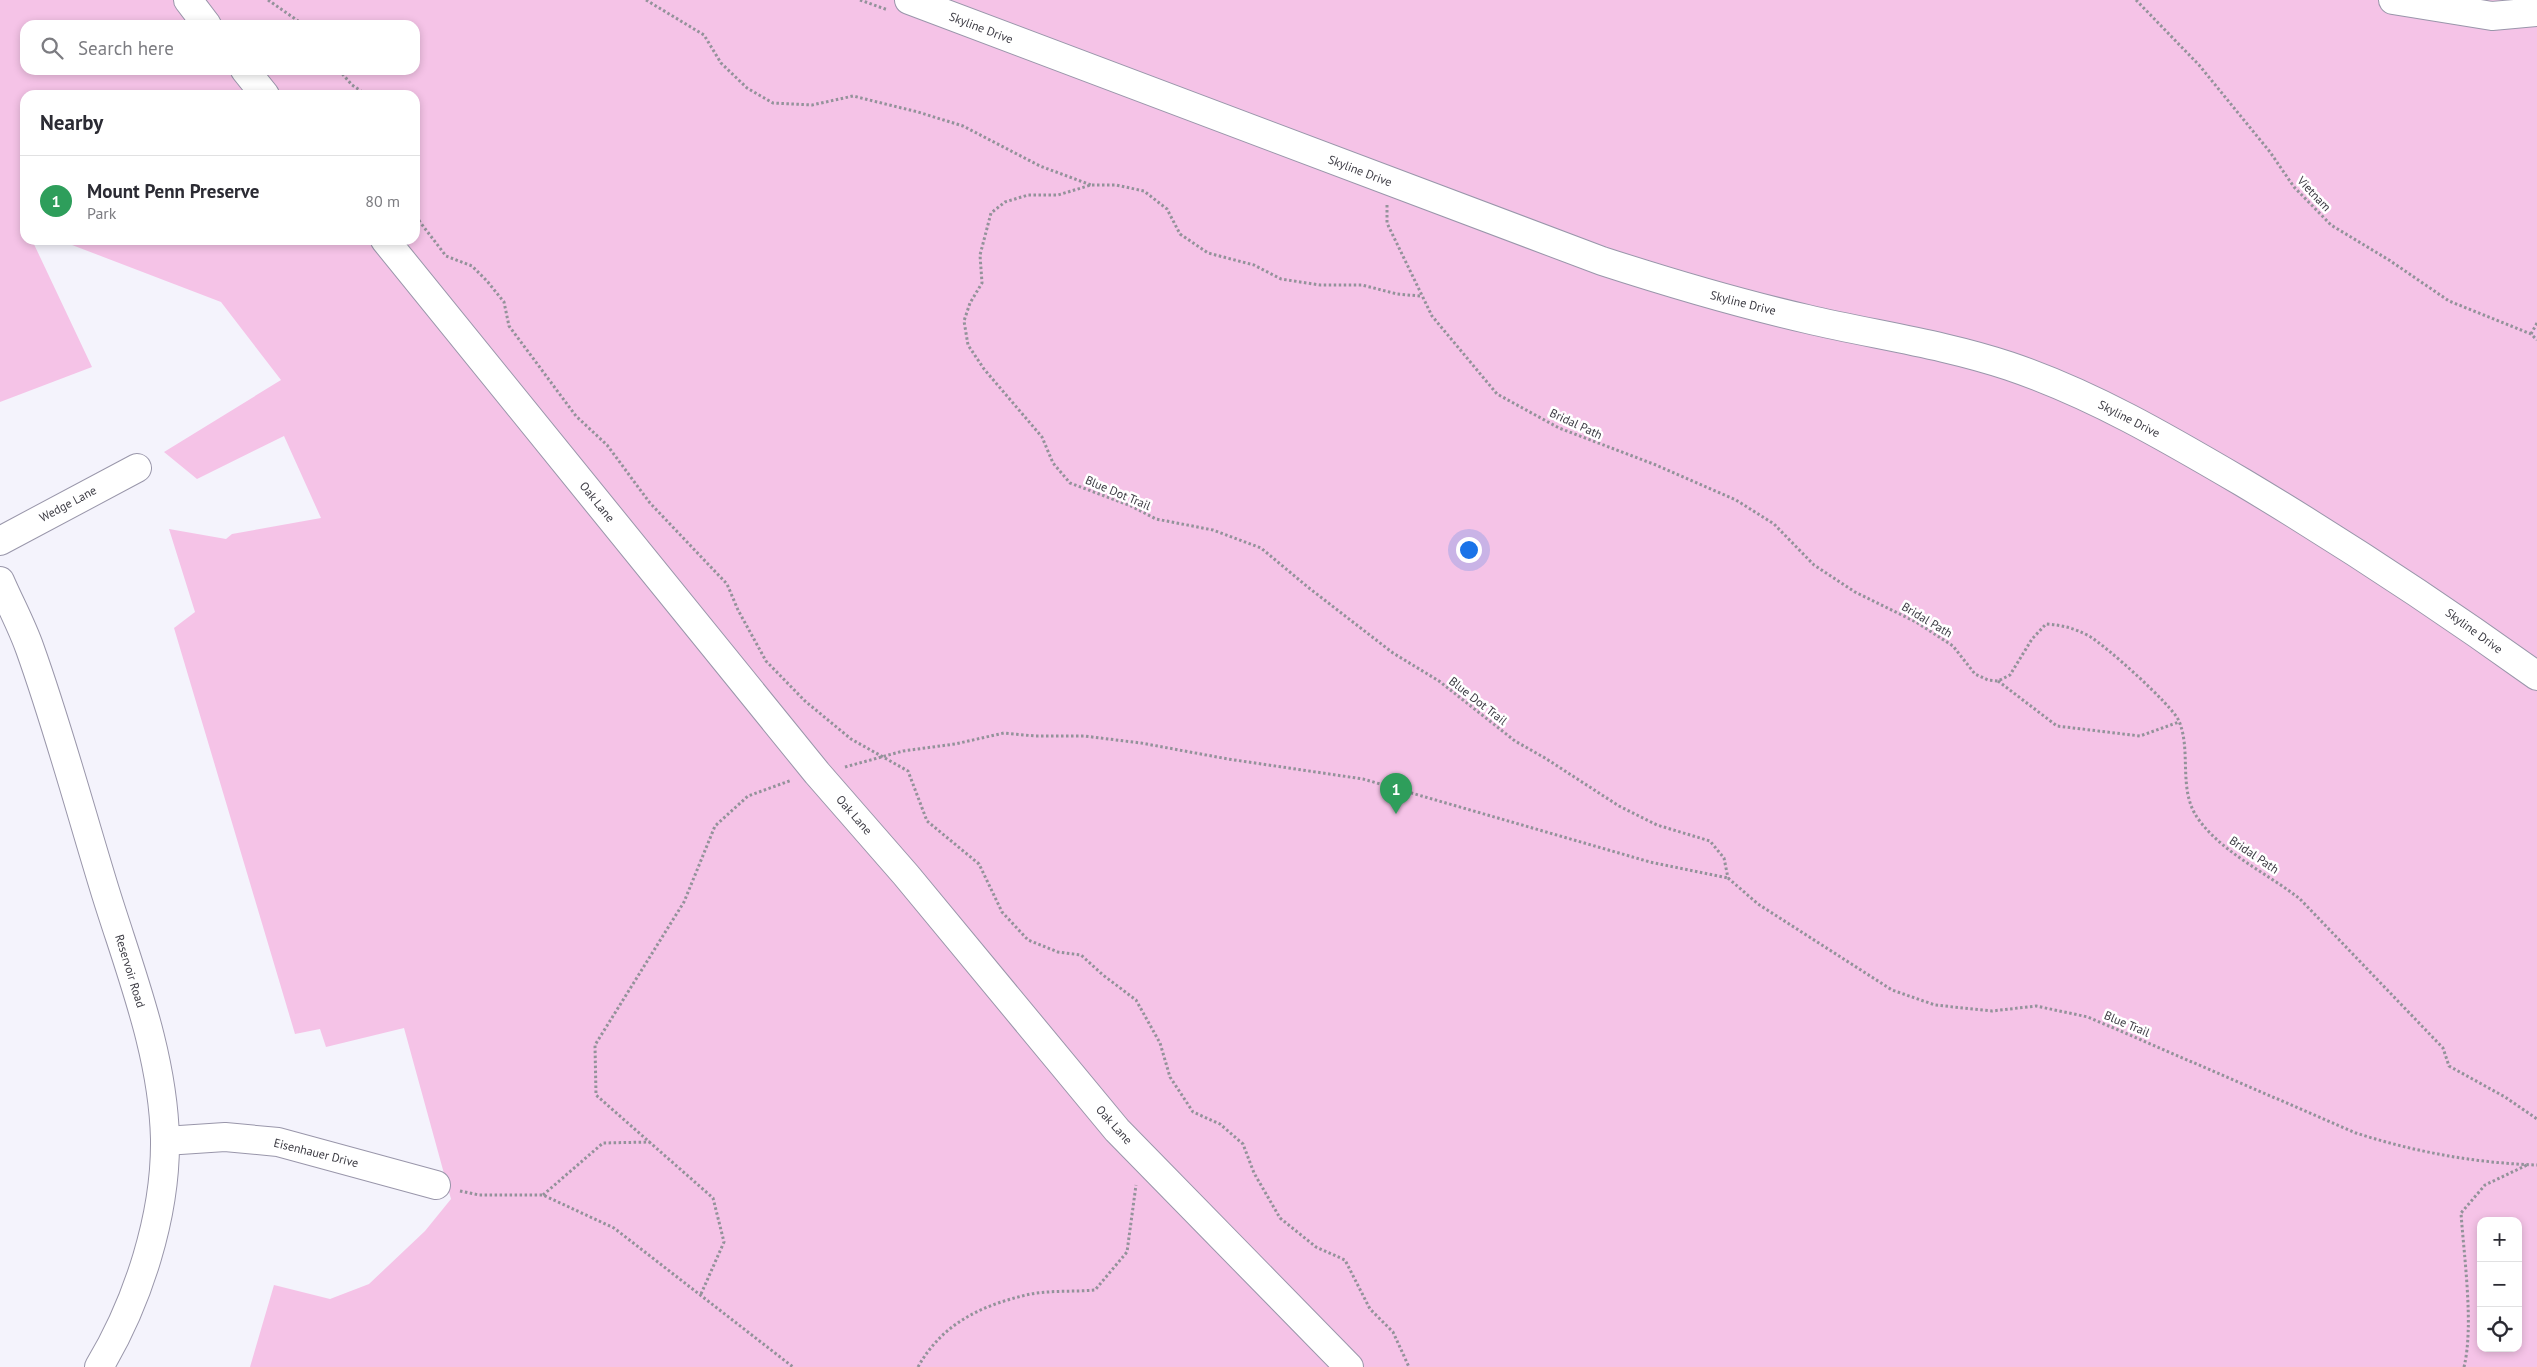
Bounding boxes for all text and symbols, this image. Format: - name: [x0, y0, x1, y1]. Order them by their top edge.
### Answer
- street label: Skyline Drive: [947, 9, 1015, 47]
- search box: [20, 20, 420, 75]
- icon: search: [38, 34, 66, 62]
- text: Search here: [78, 36, 174, 60]
- text: Nearby: [40, 109, 103, 136]
- street label: Skyline Drive: [1326, 152, 1394, 190]
- street label: Vietnam: [2294, 172, 2334, 214]
- text: Mount Penn Preserve: [87, 179, 259, 203]
- text: 1: [51, 191, 61, 211]
- text: 80 m: [365, 191, 400, 211]
- text: Park: [87, 203, 116, 223]
- street label: Skyline Drive: [1709, 287, 1777, 318]
- street label: Skyline Drive: [2096, 397, 2163, 440]
- street label: Bridal Path: [1548, 405, 1605, 442]
- street label: Blue Dot Trail: [1083, 472, 1154, 513]
- street label: Oak Lane: [577, 479, 618, 525]
- street label: Wedge Lane: [37, 482, 99, 525]
- your location: [1456, 537, 1482, 563]
- street label: Bridal Path: [1899, 599, 1955, 640]
- street label: Skyline Drive: [2443, 605, 2506, 656]
- street label: Blue Dot Trail: [1446, 673, 1511, 728]
- pin: 1: [1380, 773, 1412, 814]
- street label: Oak Lane: [833, 792, 876, 837]
- street label: Bridal Path: [2227, 833, 2282, 877]
- street label: Reservoir Road: [112, 932, 149, 1009]
- street label: Blue Trail: [2102, 1007, 2153, 1040]
- street label: Oak Lane: [1093, 1102, 1136, 1147]
- street label: Eisenhauer Drive: [272, 1135, 360, 1170]
- map controls: [2477, 1217, 2522, 1352]
- button: +: [2477, 1217, 2522, 1262]
- button: −: [2477, 1262, 2522, 1307]
- button: locate: [2477, 1307, 2522, 1352]

